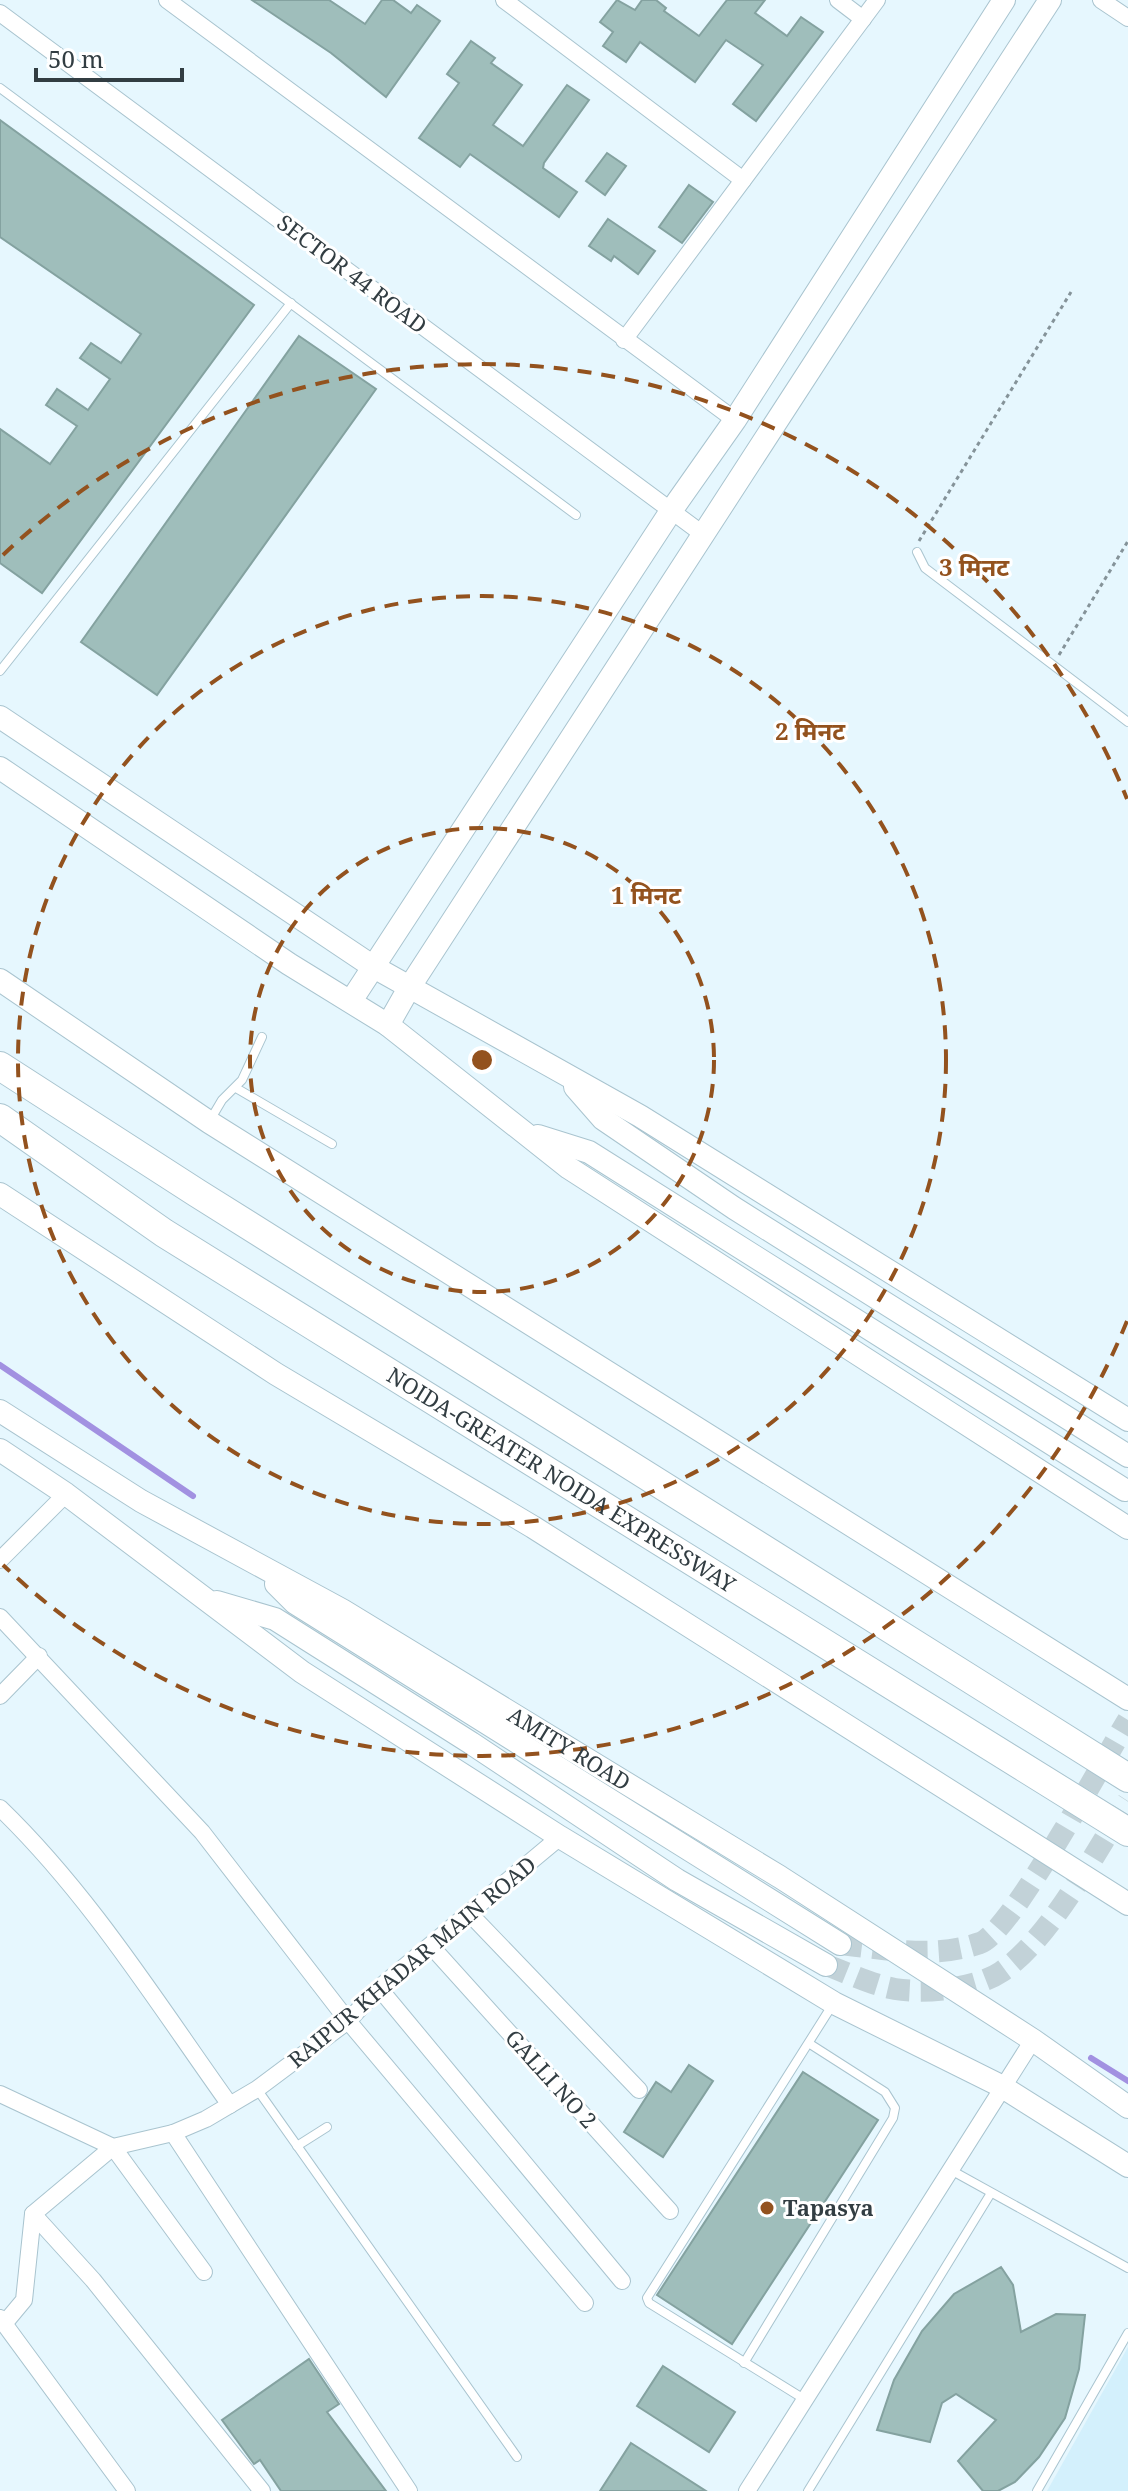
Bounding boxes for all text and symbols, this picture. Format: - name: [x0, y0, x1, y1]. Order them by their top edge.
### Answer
- scale bar: [36, 32, 182, 82]
- text: 50 m: [48, 42, 104, 75]
- street label: SECTOR 44 ROAD: [272, 207, 434, 339]
- text: 3 मिनट: [939, 550, 1010, 583]
- text: 2 मिनट: [775, 714, 846, 747]
- text: 1 मिनट: [611, 878, 682, 911]
- centre of rings: [468, 1046, 496, 1074]
- street label: NOIDA-GREATER NOIDA EXPRESSWAY: [382, 1359, 742, 1599]
- street label: AMITY ROAD: [503, 1699, 637, 1797]
- street label: RAIPUR KHADAR MAIN ROAD: [281, 1849, 542, 2074]
- street label: GALLI NO 2: [499, 2022, 604, 2134]
- place label: Tapasya: [783, 2192, 874, 2222]
- marker: Tapasya: [758, 2199, 776, 2217]

